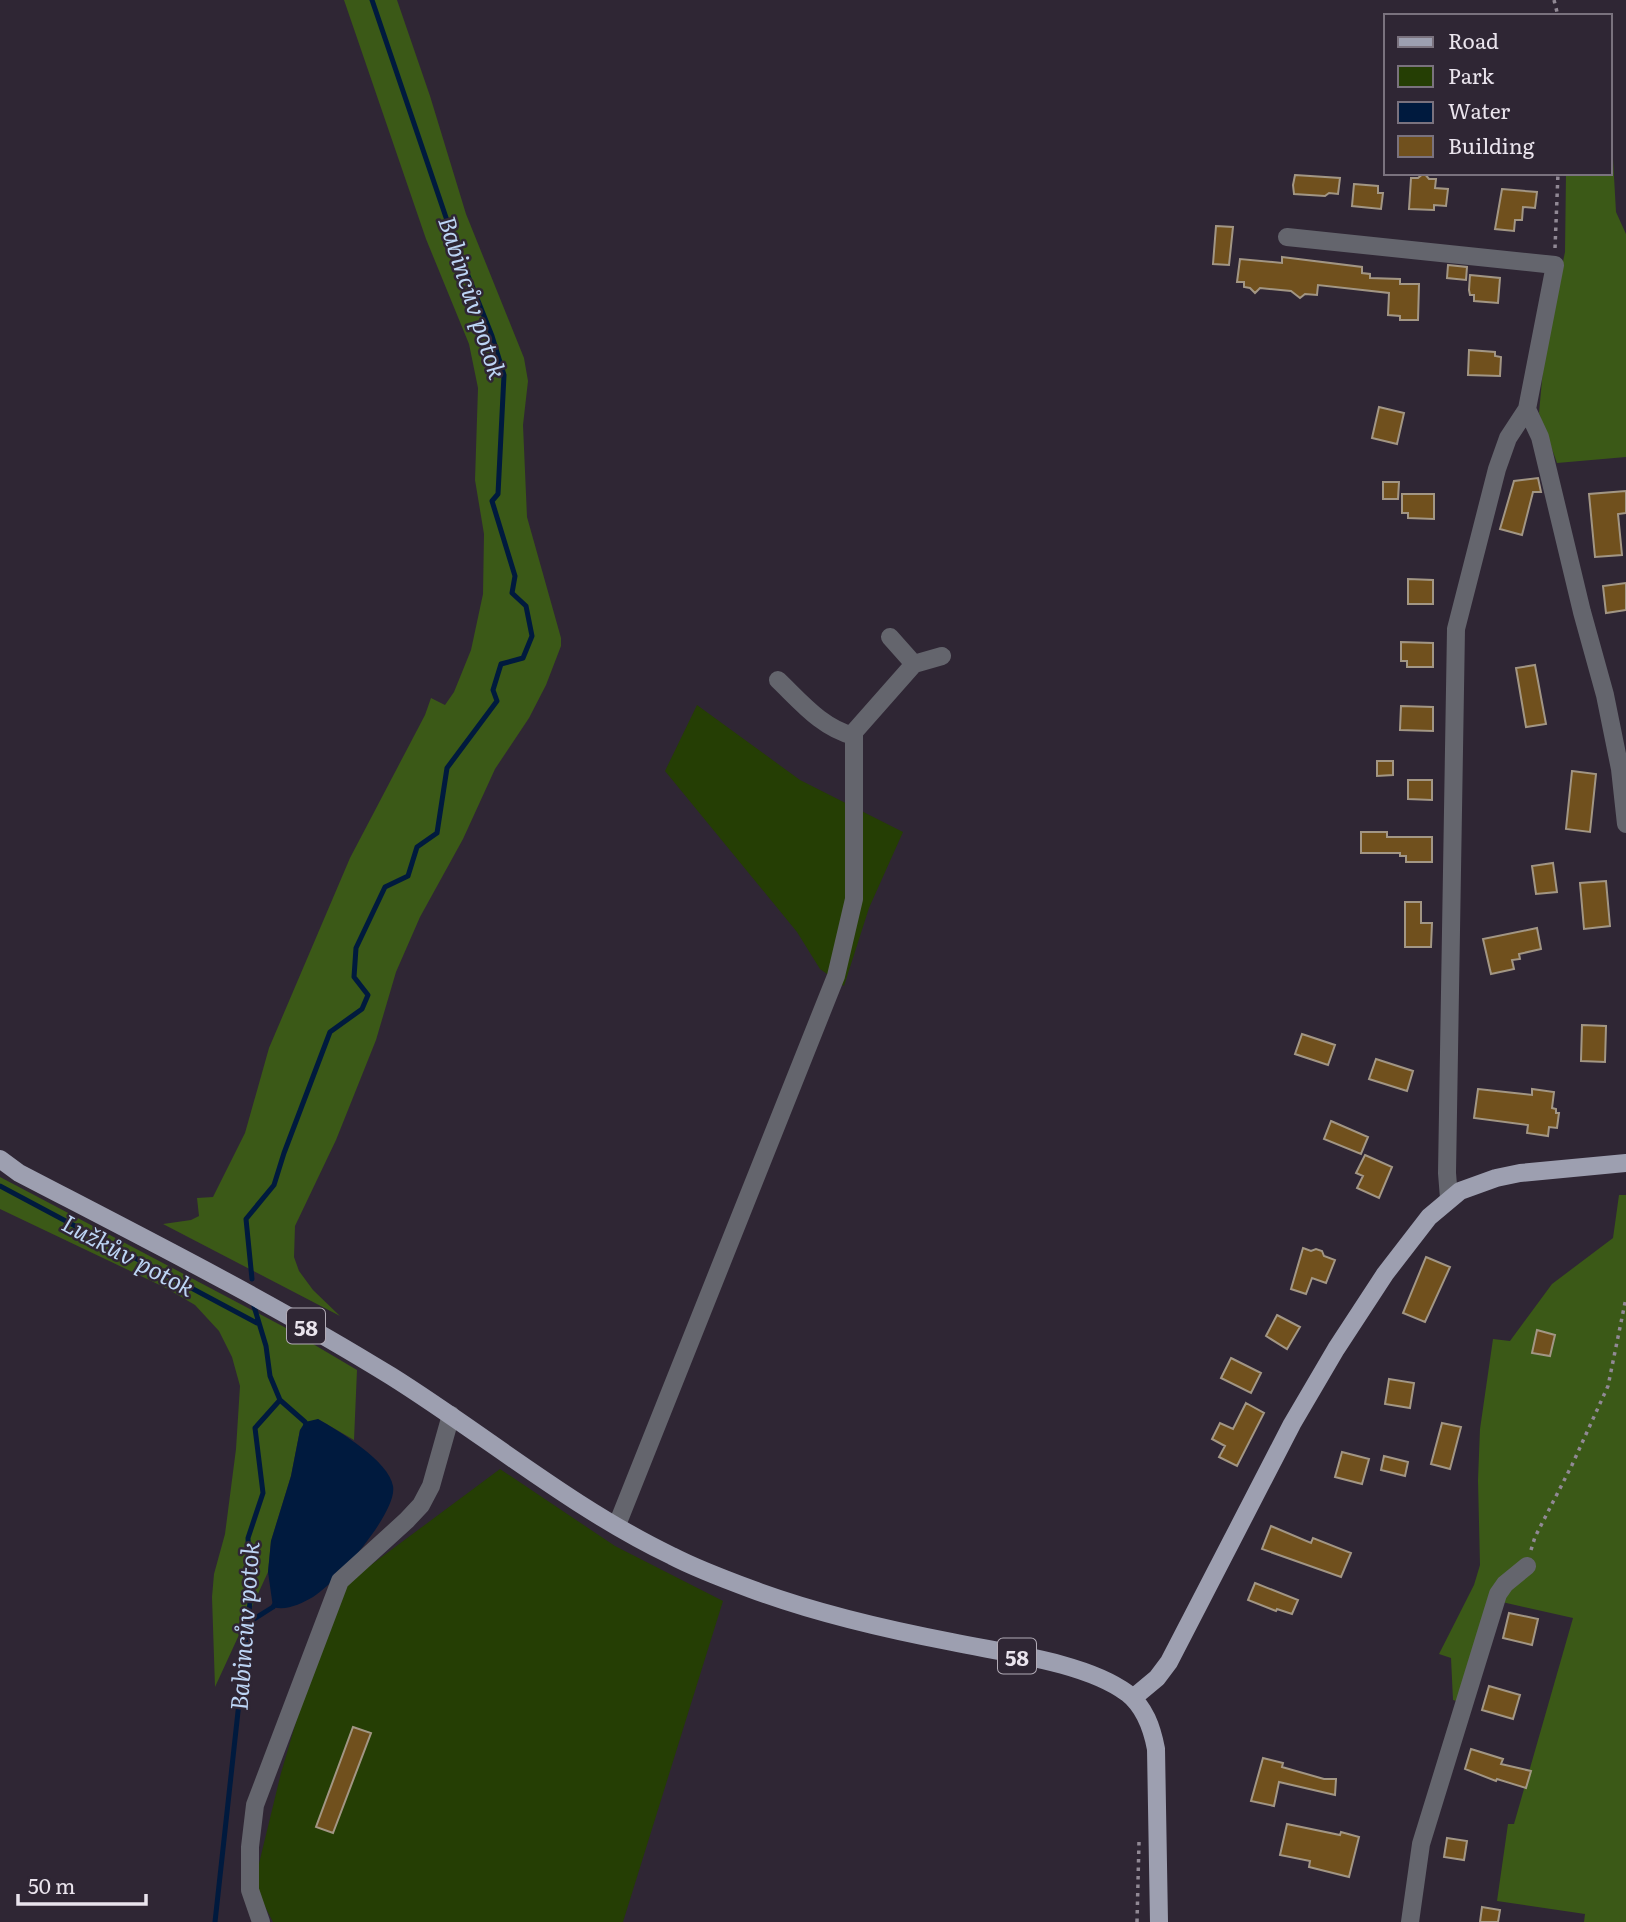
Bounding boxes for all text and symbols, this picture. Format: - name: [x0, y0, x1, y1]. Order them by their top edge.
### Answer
- legend: [1384, 14, 1612, 175]
- text: Road: [1448, 24, 1499, 55]
- text: Park: [1448, 59, 1494, 90]
- text: Water: [1448, 94, 1510, 125]
- text: Building: [1448, 129, 1535, 160]
- water label: Babincův potok: [431, 211, 517, 384]
- water label: Lužkův potok: [56, 1204, 202, 1304]
- road number: 58: [287, 1308, 325, 1344]
- water label: Babincův potok: [220, 1540, 266, 1712]
- road number: 58: [998, 1638, 1036, 1674]
- scale bar: [18, 1862, 145, 1906]
- text: 50 m: [28, 1869, 75, 1900]

